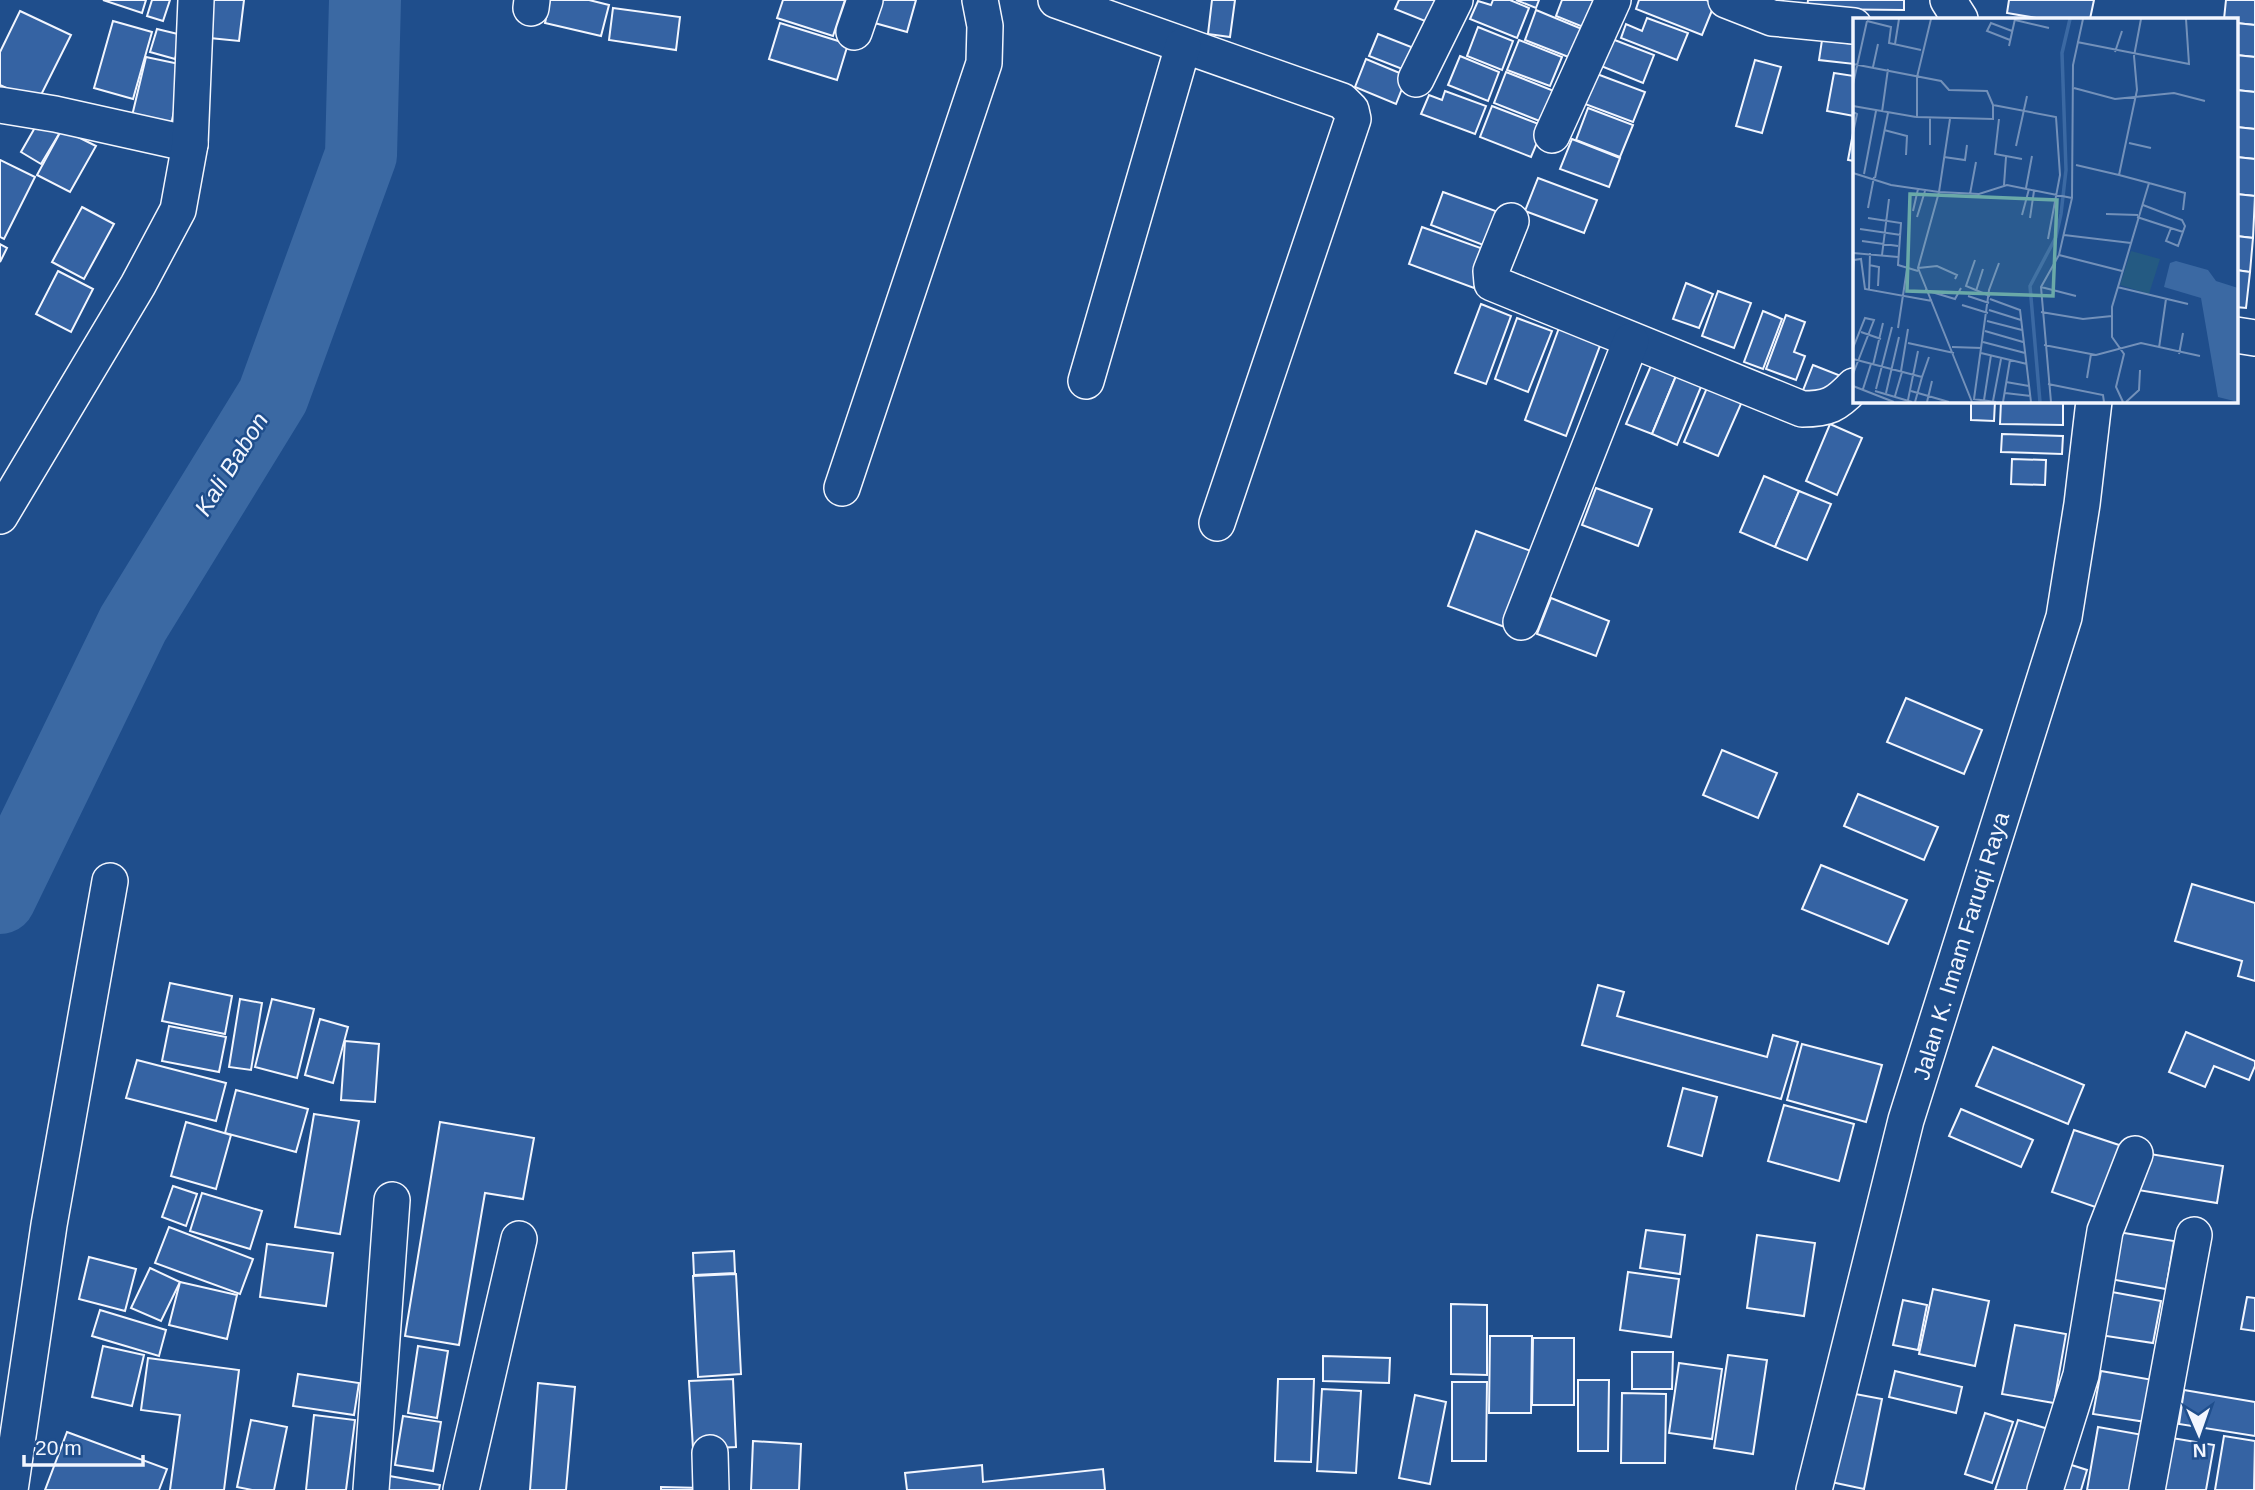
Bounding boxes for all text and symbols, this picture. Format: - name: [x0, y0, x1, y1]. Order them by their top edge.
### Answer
- inset map: [1853, 18, 2238, 402]
- water label: Kali Babon: [189, 408, 273, 520]
- street label: Jalan K. Imam Faruqi Raya: [1908, 809, 2014, 1083]
- north arrow: [2164, 1399, 2234, 1469]
- scale bar: [24, 1424, 144, 1468]
- text: 20 m: [35, 1436, 82, 1459]
- text: N: [2192, 1440, 2207, 1461]

